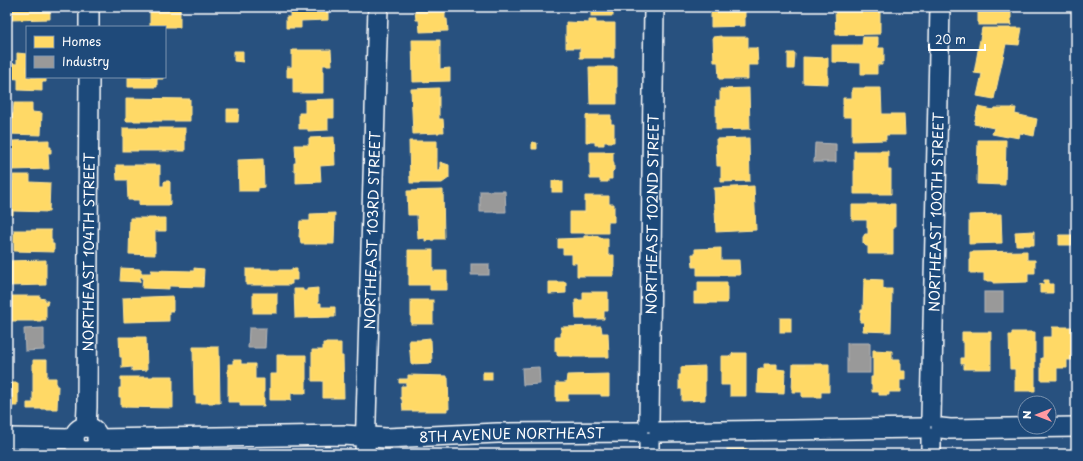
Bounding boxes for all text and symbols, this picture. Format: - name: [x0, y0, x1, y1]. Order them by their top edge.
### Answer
- legend: [26, 26, 166, 78]
- scale bar: [929, 26, 985, 52]
- text: 20 m: [935, 30, 966, 48]
- text: Homes: [62, 32, 101, 50]
- text: Industry: [62, 52, 110, 70]
- street label: NORTHEAST 100TH STREET: [923, 112, 948, 312]
- street label: NORTHEAST 102ND STREET: [640, 113, 663, 315]
- street label: NORTHEAST 103RD STREET: [358, 130, 385, 330]
- street label: NORTHEAST 104TH STREET: [77, 152, 99, 351]
- north arrow: [1017, 395, 1057, 435]
- text: N: [1018, 410, 1035, 419]
- street label: 8TH AVENUE NORTHEAST: [419, 422, 605, 447]

